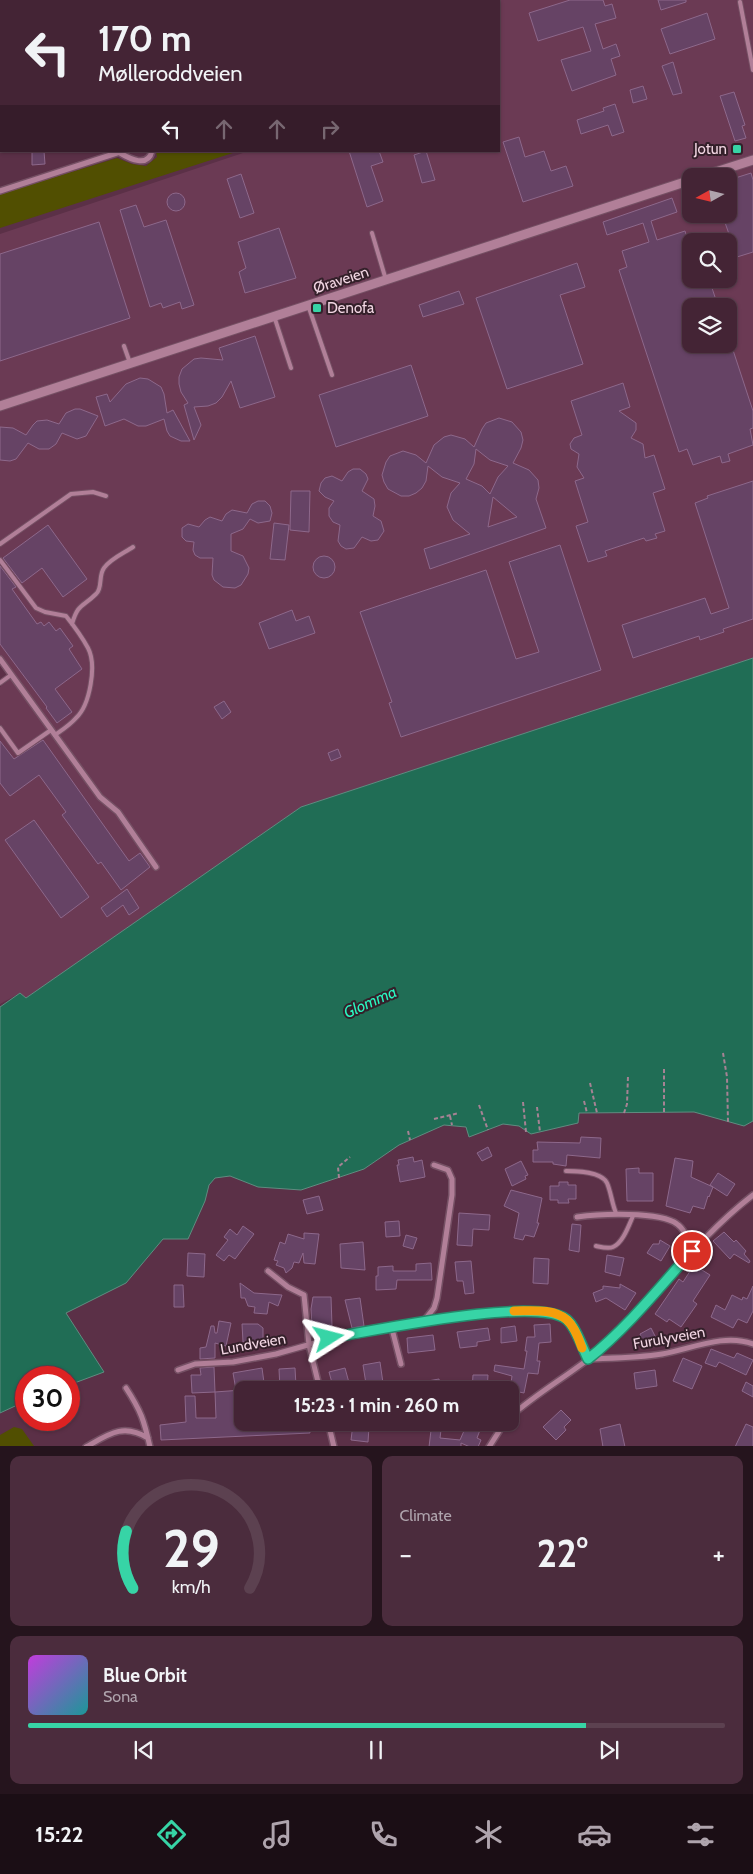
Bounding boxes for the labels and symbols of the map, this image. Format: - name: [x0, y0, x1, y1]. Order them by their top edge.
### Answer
- place label: Jotun: [693, 140, 727, 158]
- marker: Jotun: [731, 143, 743, 155]
- north arrow: [682, 168, 738, 222]
- street label: Øraveien: [311, 263, 371, 297]
- place label: Denofa: [327, 299, 375, 317]
- marker: Denofa: [311, 302, 323, 314]
- water label: Glomma: [341, 982, 399, 1022]
- pin: [671, 1230, 713, 1272]
- position arrow: [302, 1311, 354, 1363]
- street label: Furulyveien: [632, 1323, 706, 1353]
- street label: Lundveien: [219, 1329, 287, 1359]
- speed limit sign: 30: [15, 1366, 80, 1431]

